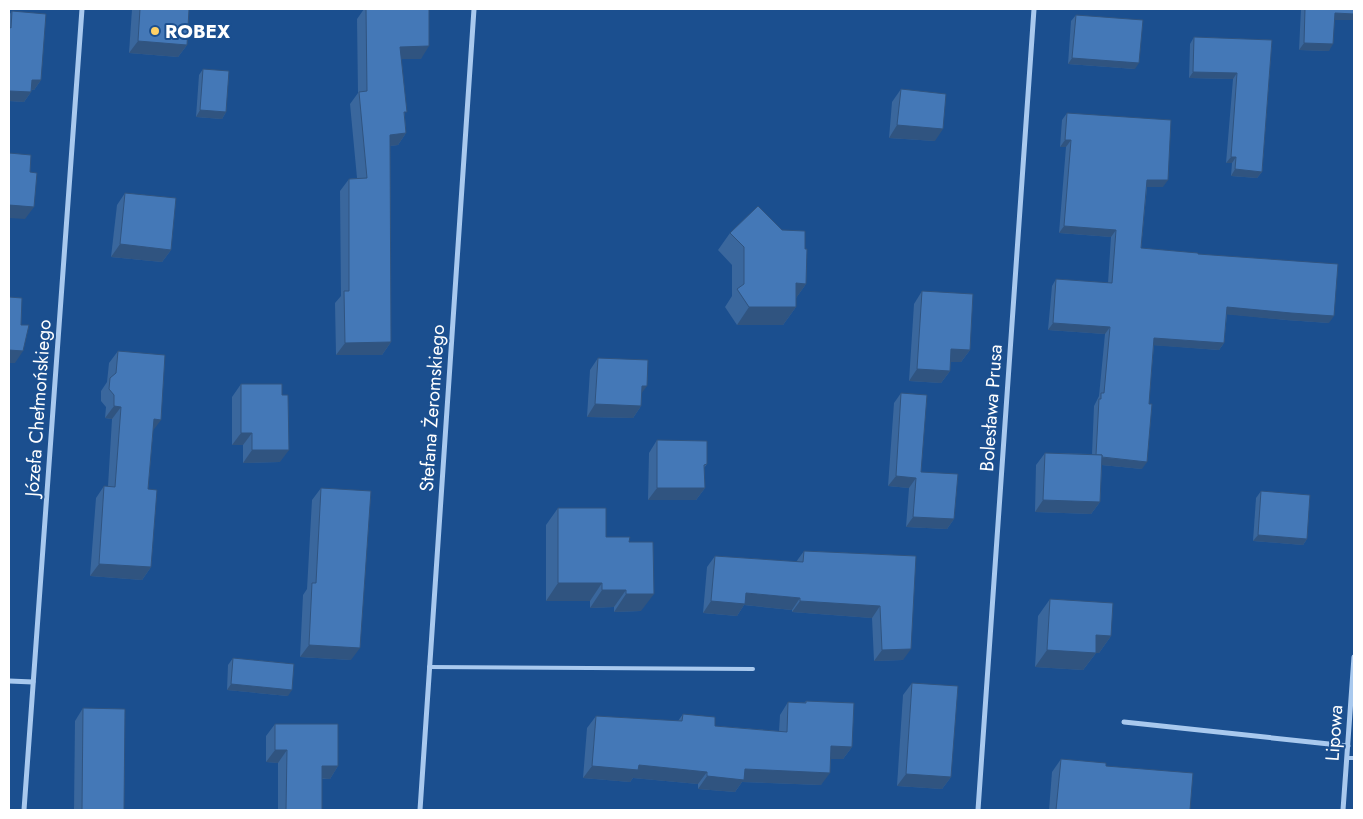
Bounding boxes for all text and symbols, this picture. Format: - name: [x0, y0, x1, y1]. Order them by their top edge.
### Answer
- place label: ROBEX: [165, 18, 230, 45]
- marker: ROBEX: [149, 25, 161, 37]
- street label: Józefa Chełmońskiego: [18, 319, 58, 500]
- street label: Stefana Żeromskiego: [413, 323, 451, 493]
- street label: Bolesława Prusa: [973, 344, 1009, 472]
- street label: Lipowa: [1319, 704, 1349, 762]

